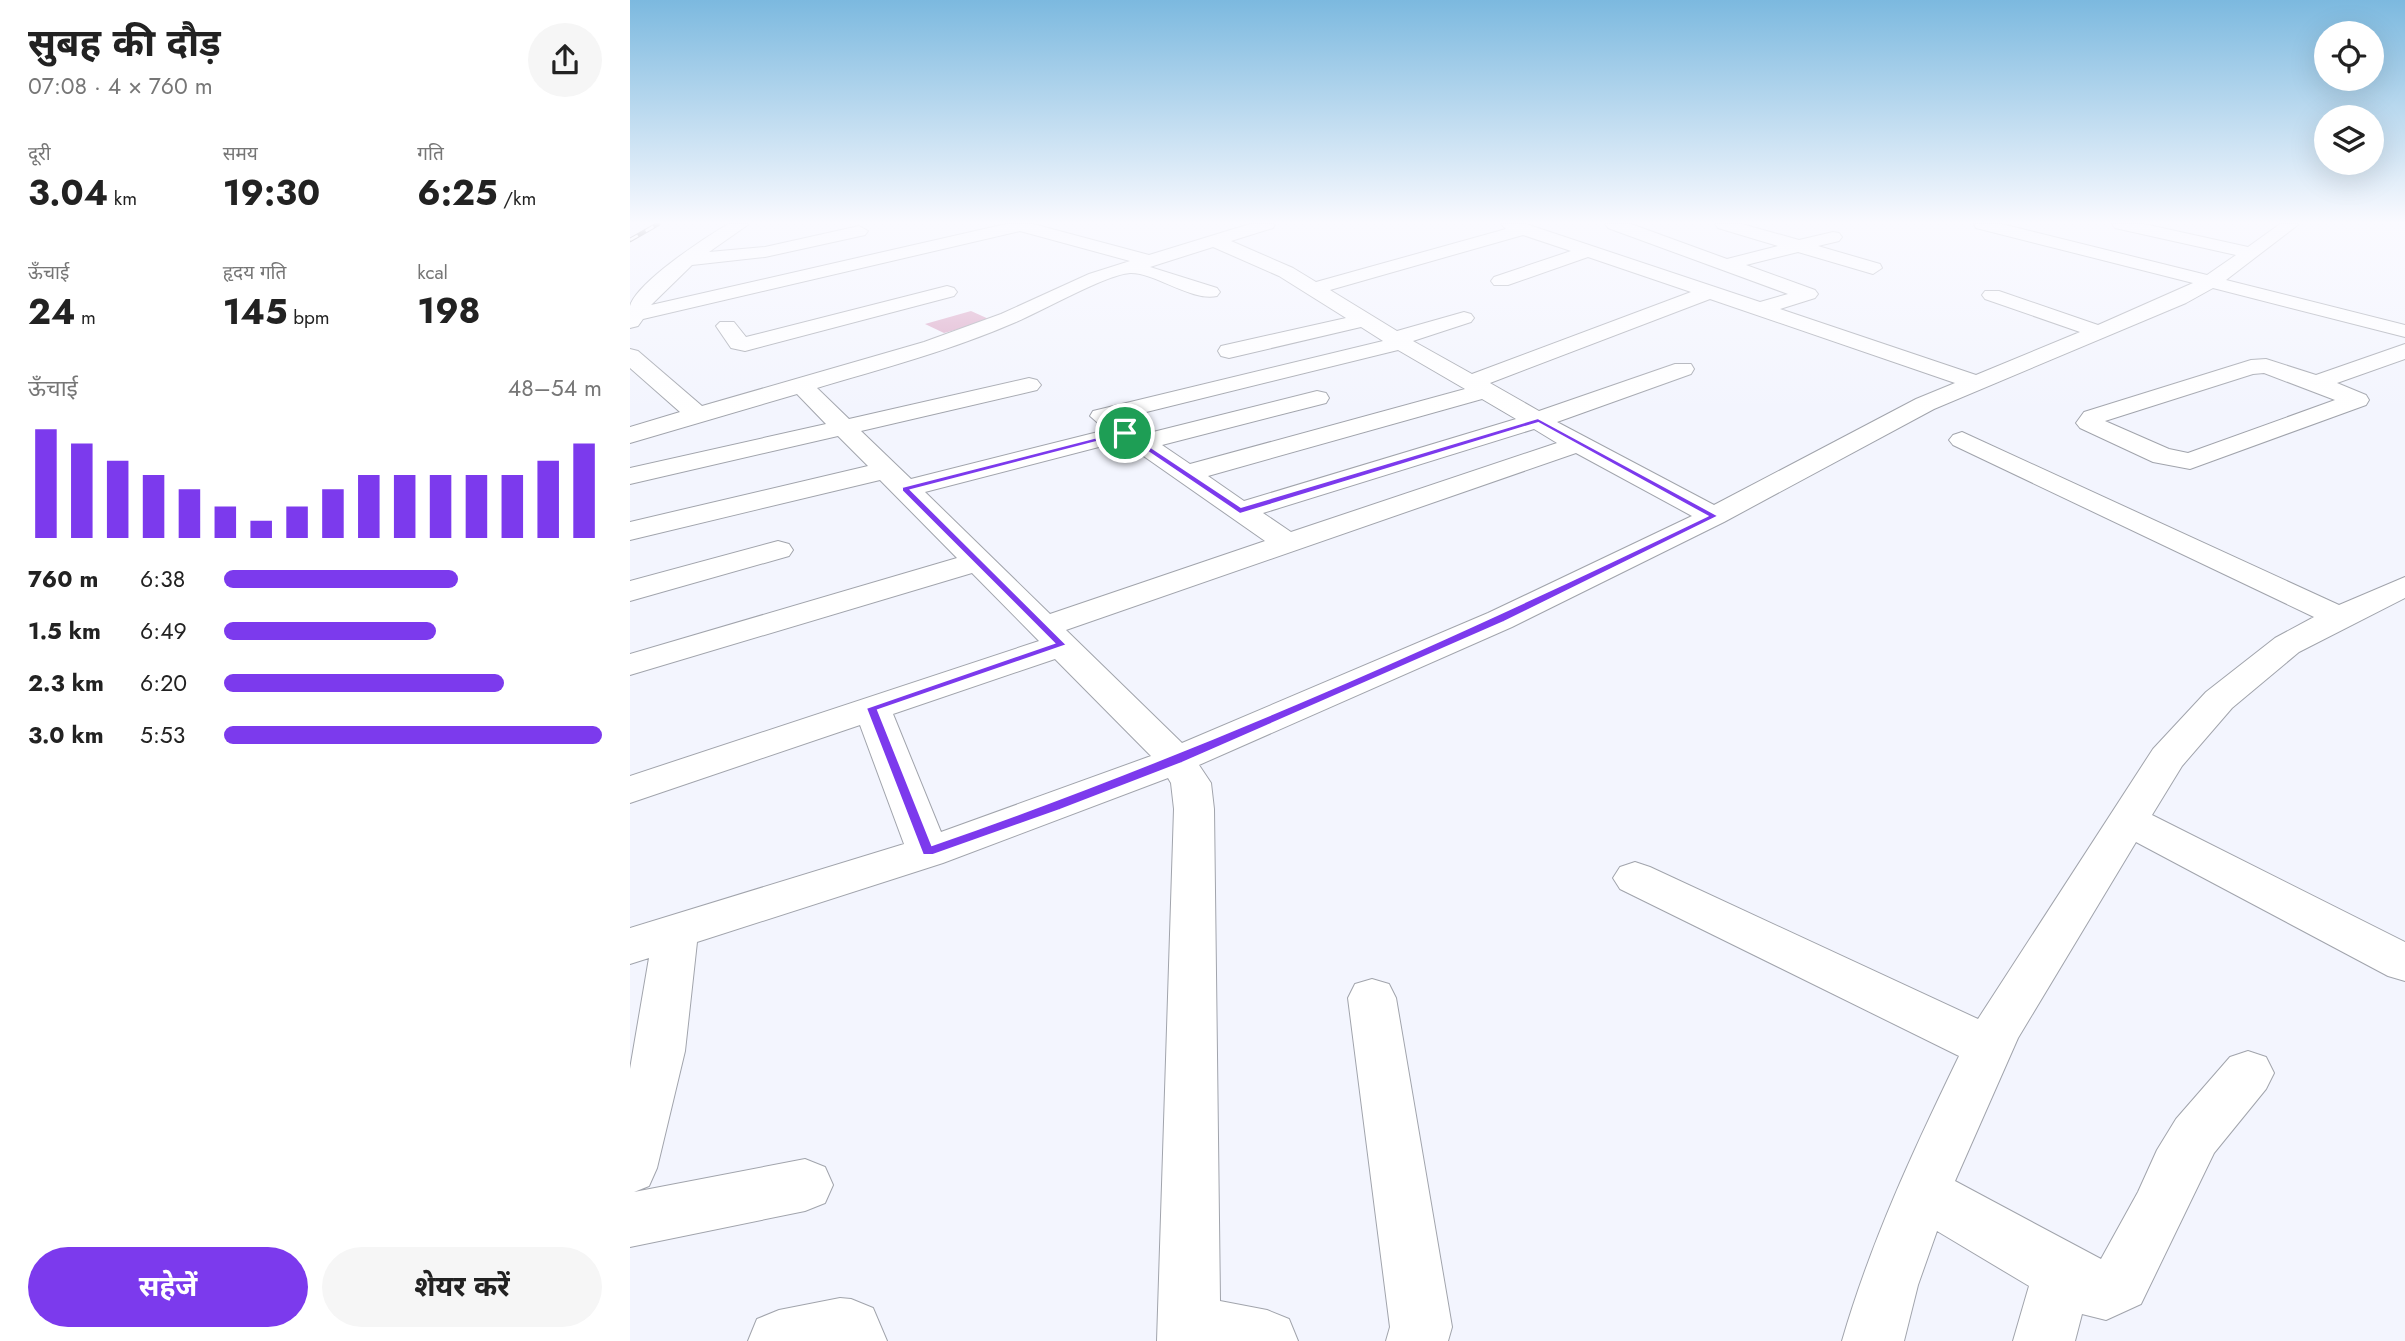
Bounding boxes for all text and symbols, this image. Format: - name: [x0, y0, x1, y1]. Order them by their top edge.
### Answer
- text: सुबह की दौड़: [28, 15, 221, 70]
- map controls: [2314, 21, 2384, 175]
- button: locate: [2314, 21, 2384, 91]
- button: share: [528, 23, 602, 97]
- text: 07:08 · 4 × 760 m: [28, 69, 213, 103]
- button: layers: [2314, 105, 2384, 175]
- text: दूरी: [28, 140, 51, 167]
- text: समय: [223, 140, 258, 167]
- text: गति: [417, 140, 444, 167]
- text: 3.04: [28, 168, 108, 218]
- text: 19:30: [223, 168, 320, 218]
- text: 6:25: [417, 168, 498, 218]
- text: km: [108, 185, 137, 212]
- text: /km: [498, 185, 536, 212]
- text: ऊँचाई: [28, 259, 69, 286]
- text: हृदय गति: [223, 259, 286, 286]
- text: kcal: [417, 259, 448, 286]
- text: 198: [417, 286, 481, 336]
- text: 24: [28, 287, 75, 337]
- text: 145: [223, 287, 287, 337]
- text: m: [75, 304, 96, 331]
- text: bpm: [287, 304, 330, 331]
- text: ऊँचाई: [28, 371, 78, 405]
- text: 48–54 m: [508, 371, 602, 405]
- pin: [1095, 403, 1155, 463]
- icon: arrive: [1106, 414, 1144, 452]
- text: 760 m: [28, 562, 98, 596]
- text: 6:38: [140, 562, 185, 596]
- text: 1.5 km: [28, 614, 101, 648]
- text: 6:49: [140, 614, 187, 648]
- text: 2.3 km: [28, 666, 104, 700]
- text: 6:20: [140, 666, 187, 700]
- text: 3.0 km: [28, 718, 104, 752]
- text: 5:53: [140, 718, 185, 752]
- button: सहेजें: [28, 1247, 308, 1327]
- button: शेयर करें: [322, 1247, 602, 1327]

